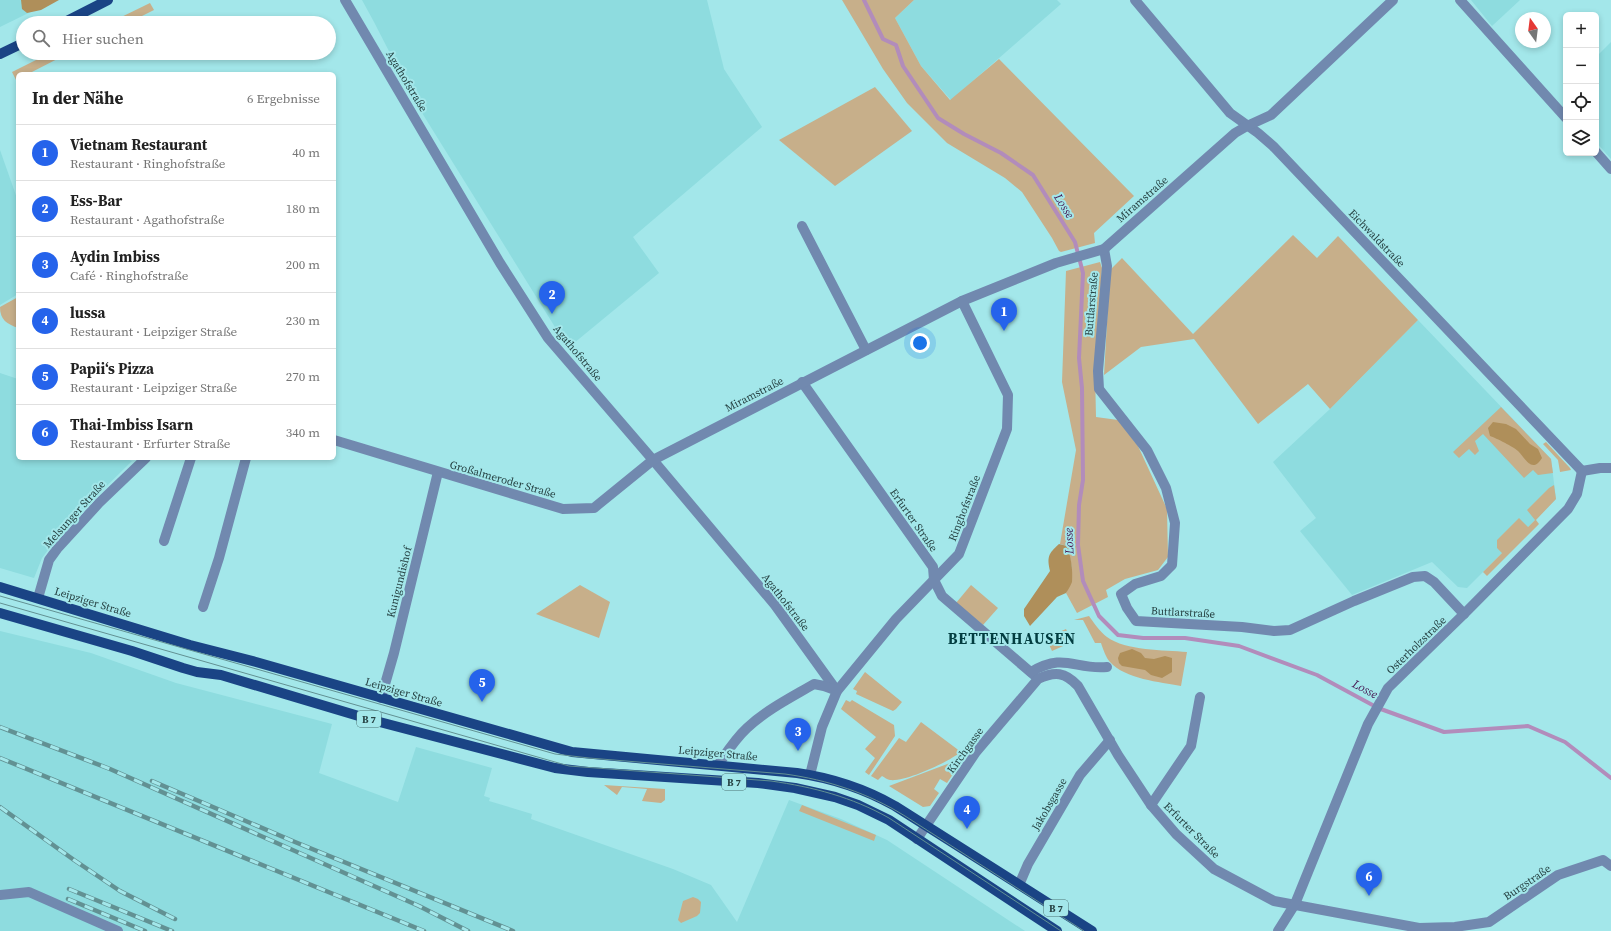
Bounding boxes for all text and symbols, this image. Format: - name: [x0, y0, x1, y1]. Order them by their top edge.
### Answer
- north arrow: [1515, 12, 1551, 48]
- map controls: [1563, 12, 1599, 156]
- button: +: [1563, 12, 1599, 48]
- search box: [16, 16, 336, 60]
- icon: search: [30, 27, 52, 49]
- text: Hier suchen: [62, 28, 144, 49]
- street label: Agathofstraße: [382, 48, 431, 115]
- button: −: [1563, 48, 1599, 84]
- button: locate: [1563, 84, 1599, 120]
- text: In der Nähe: [32, 86, 123, 110]
- text: 6 Ergebnisse: [247, 90, 320, 107]
- button: layers: [1563, 120, 1599, 156]
- text: Vietnam Restaurant: [70, 134, 207, 155]
- text: 1: [41, 144, 49, 161]
- text: 40 m: [292, 144, 320, 161]
- text: Restaurant · Ringhofstraße: [70, 155, 225, 172]
- street label: Miramstraße: [1113, 173, 1172, 226]
- text: Ess-Bar: [70, 190, 122, 211]
- water label: Losse: [1050, 190, 1078, 221]
- text: 2: [41, 200, 49, 217]
- text: 180 m: [286, 200, 320, 217]
- street label: Eichwaldstraße: [1345, 206, 1408, 271]
- text: Restaurant · Agathofstraße: [70, 211, 225, 228]
- text: Aydin Imbiss: [70, 246, 160, 267]
- text: 3: [41, 256, 49, 273]
- text: 200 m: [286, 256, 320, 273]
- text: Café · Ringhofstraße: [70, 267, 188, 284]
- street label: Buttlarstraße: [1081, 271, 1102, 337]
- pin: 2: [539, 281, 565, 314]
- pin: 1: [991, 298, 1017, 331]
- text: lussa: [70, 302, 105, 323]
- text: 4: [41, 312, 49, 329]
- text: 230 m: [286, 312, 320, 329]
- street label: Agathofstraße: [550, 322, 606, 385]
- text: Restaurant · Leipziger Straße: [70, 323, 237, 340]
- your location: [910, 333, 930, 353]
- text: Papii‘s Pizza: [70, 358, 154, 379]
- text: 5: [41, 368, 49, 385]
- text: 270 m: [286, 368, 320, 385]
- street label: Miramstraße: [722, 373, 786, 416]
- text: Restaurant · Leipziger Straße: [70, 379, 237, 396]
- text: Thai-Imbiss Isarn: [70, 414, 193, 435]
- text: 6: [41, 424, 49, 441]
- text: 340 m: [286, 424, 320, 441]
- text: Restaurant · Erfurter Straße: [70, 435, 231, 452]
- street label: Großalmeroder Straße: [448, 457, 558, 502]
- street label: Ringhofstraße: [945, 473, 984, 543]
- street label: Melsunger Straße: [40, 477, 109, 551]
- street label: Erfurter Straße: [886, 486, 941, 555]
- water label: Losse: [1061, 528, 1077, 555]
- street label: Kunigundishof: [383, 544, 416, 619]
- street label: Agathofstraße: [758, 570, 813, 634]
- street label: Leipziger Straße: [52, 584, 134, 621]
- street label: Buttlarstraße: [1151, 603, 1216, 622]
- street label: Osterholzstraße: [1383, 613, 1450, 678]
- district label: BETTENHAUSEN: [948, 628, 1076, 649]
- pin: 5: [469, 669, 495, 702]
- street label: Leipziger Straße: [363, 674, 445, 711]
- water label: Losse: [1349, 675, 1380, 702]
- road number: B 7: [357, 711, 381, 727]
- pin: 3: [785, 718, 811, 751]
- street label: Kirchgasse: [944, 724, 987, 776]
- street label: Leipziger Straße: [678, 743, 759, 764]
- road number: B 7: [722, 774, 746, 790]
- street label: Jakobsgasse: [1028, 775, 1071, 834]
- pin: 4: [954, 796, 980, 829]
- street label: Erfurter Straße: [1160, 799, 1223, 862]
- street label: Burgstraße: [1501, 861, 1554, 904]
- pin: 6: [1356, 863, 1382, 896]
- road number: B 7: [1044, 900, 1068, 916]

